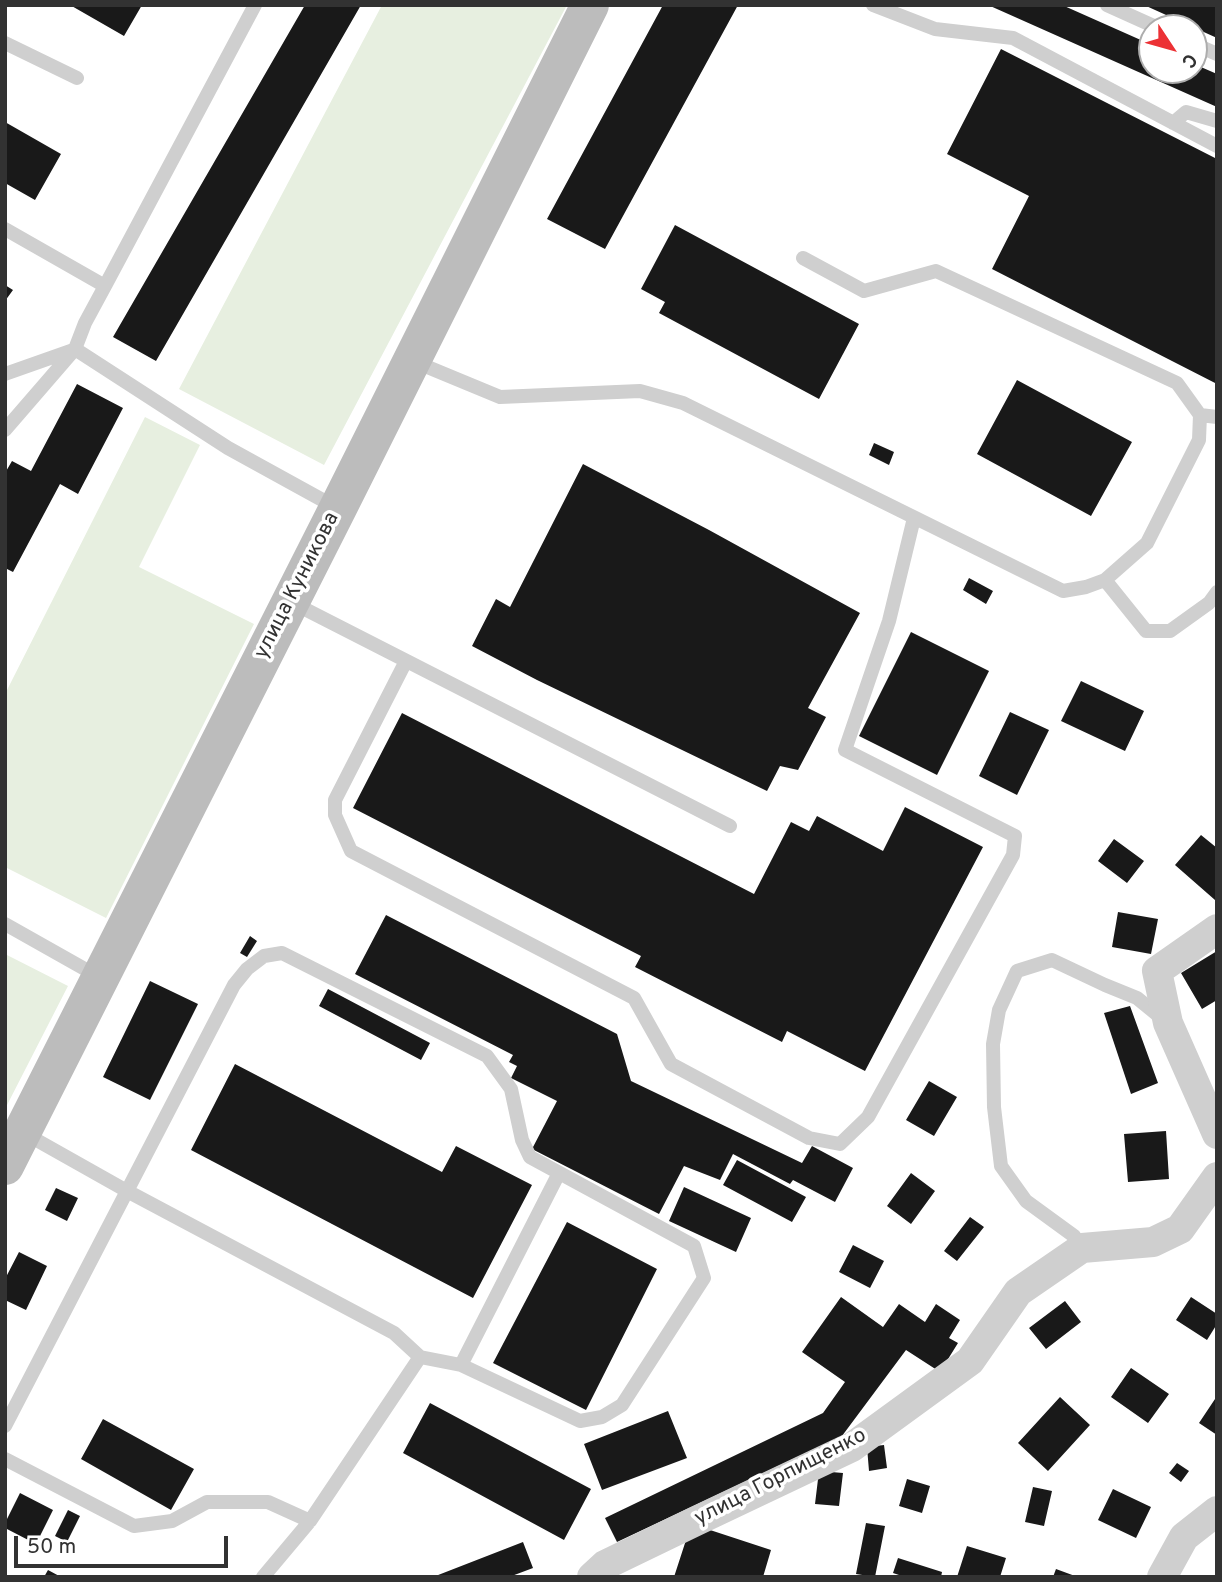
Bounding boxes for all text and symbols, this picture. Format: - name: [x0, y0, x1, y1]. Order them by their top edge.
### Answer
- north arrow: [1138, 14, 1208, 84]
- text: С: [1175, 48, 1202, 72]
- street label: улица Куникова: [250, 509, 346, 663]
- street label: улица Горпищенко: [691, 1424, 871, 1532]
- scale bar: [18, 1522, 231, 1566]
- text: 50 m: [27, 1534, 76, 1561]

